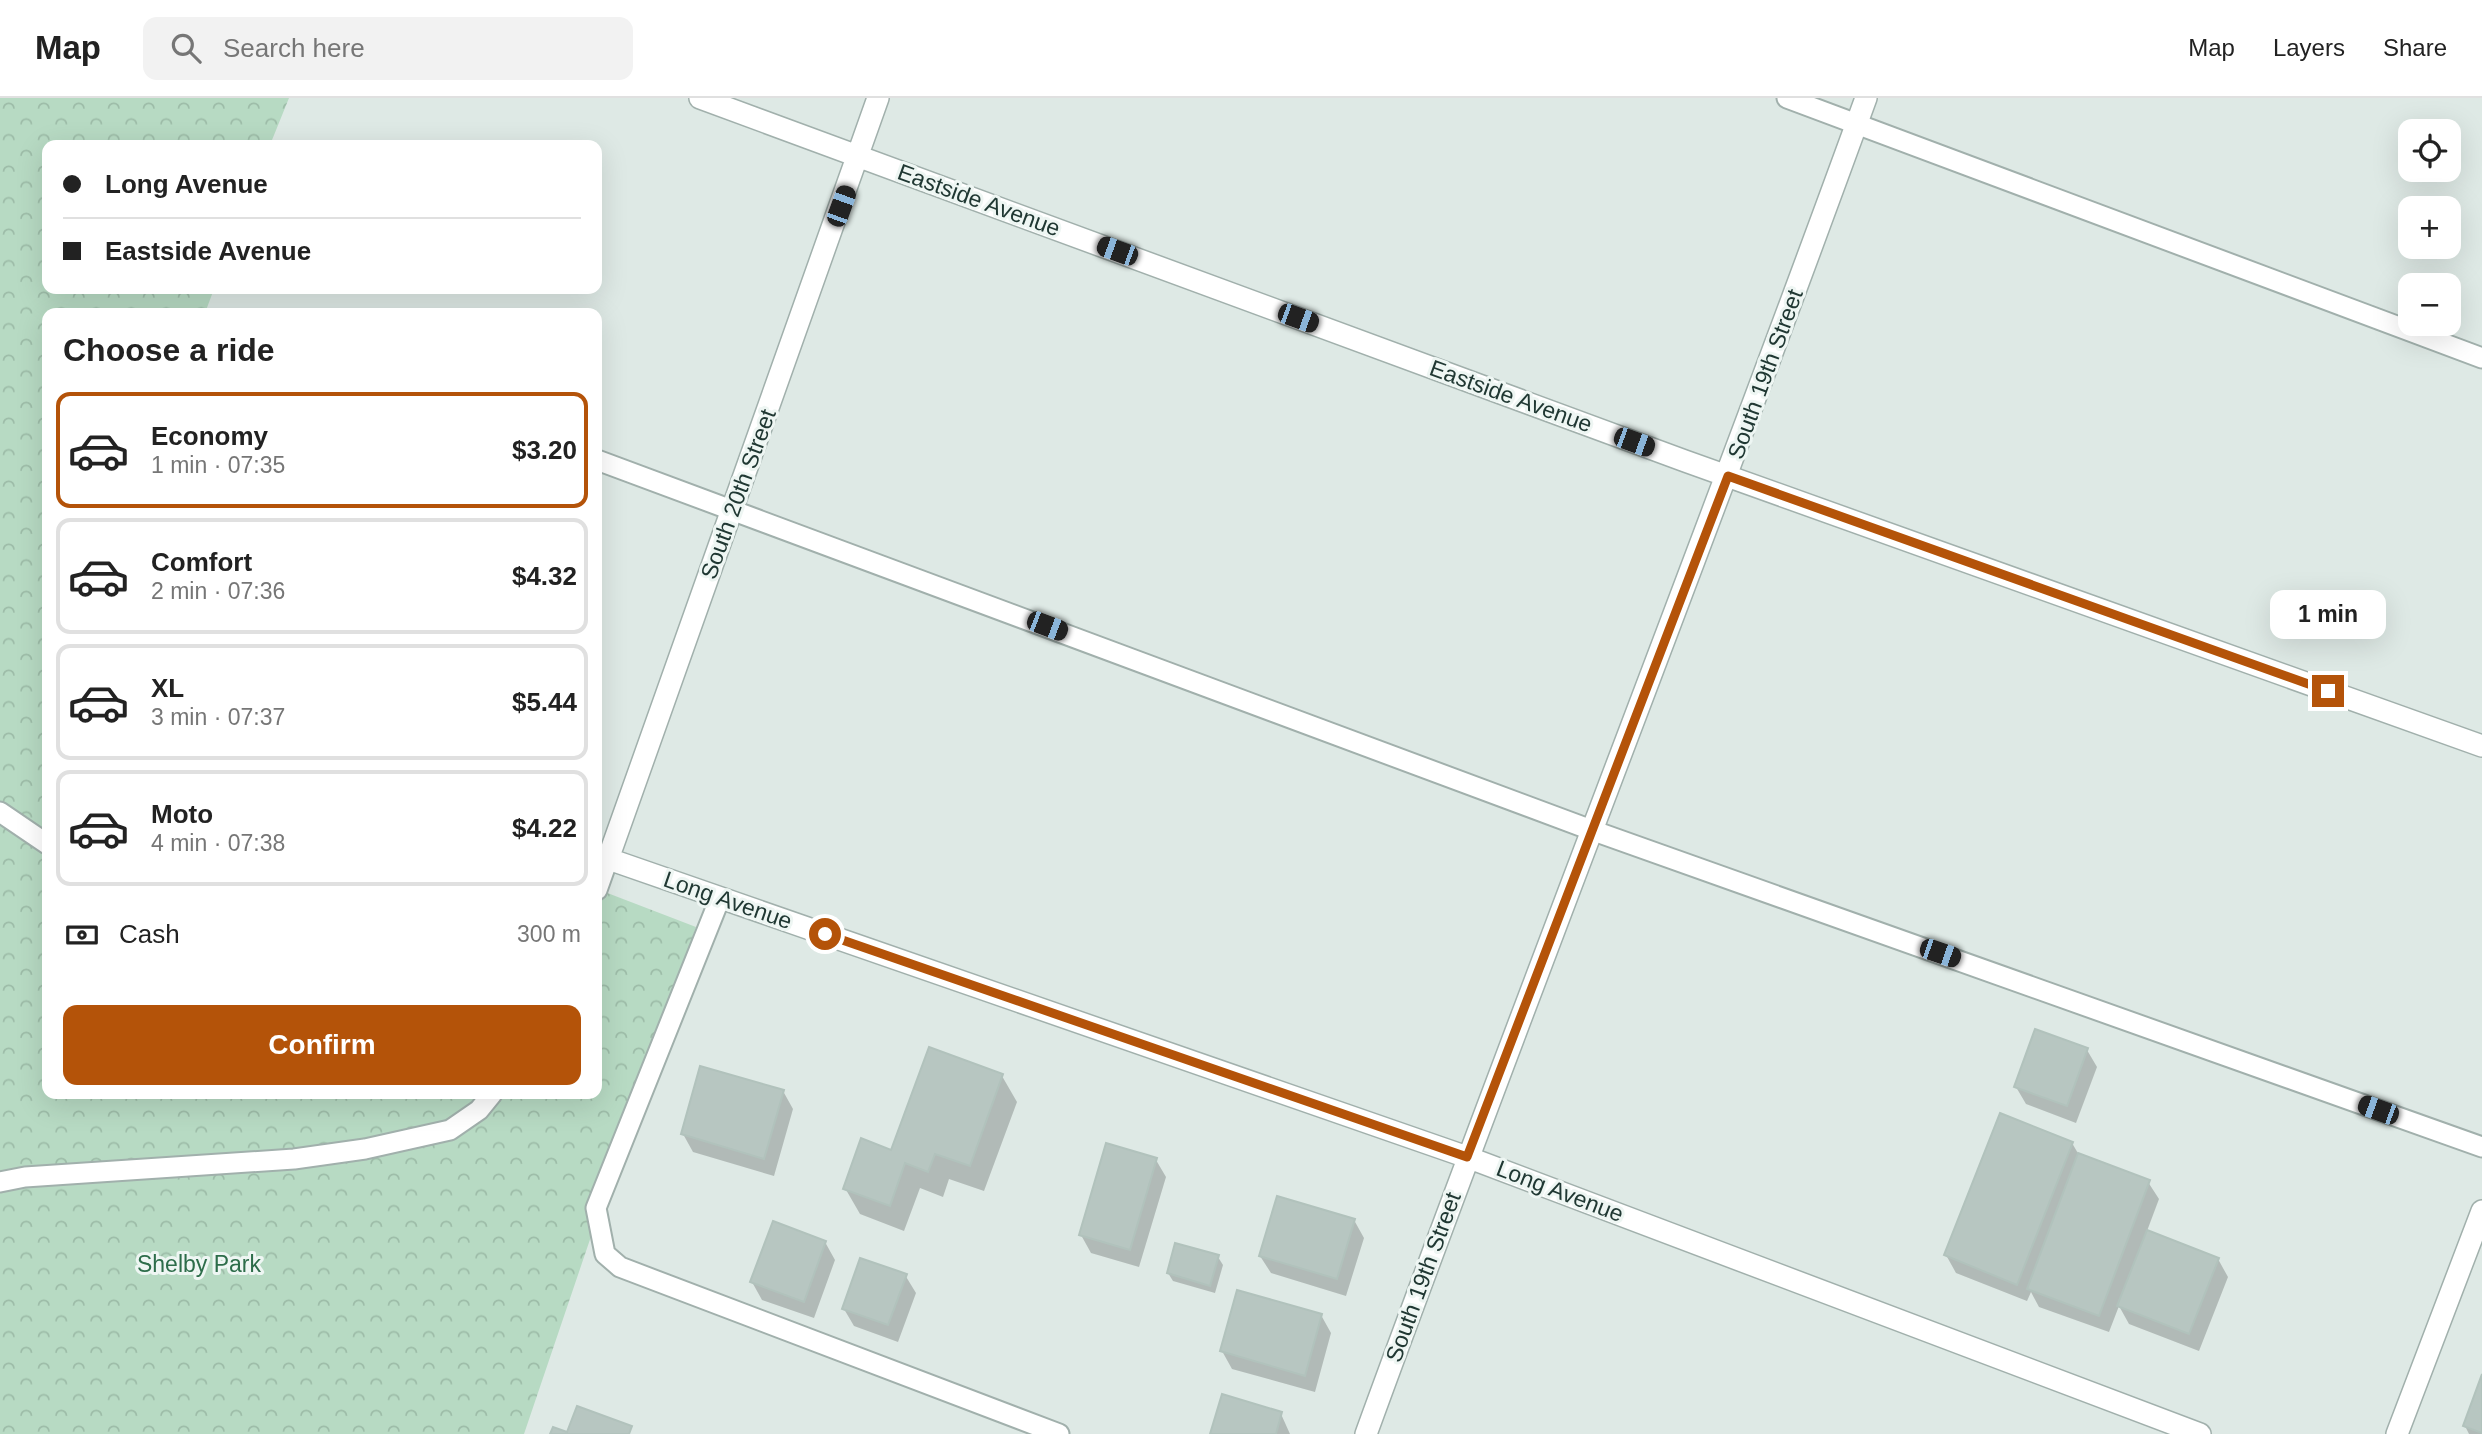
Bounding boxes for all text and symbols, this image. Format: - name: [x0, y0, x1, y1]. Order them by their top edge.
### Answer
- search box: [143, 17, 633, 80]
- text: Map: [35, 29, 101, 66]
- icon: search: [167, 29, 205, 67]
- text: Search here: [223, 33, 365, 63]
- text: Map: [2188, 34, 2235, 61]
- text: Layers: [2273, 34, 2345, 61]
- text: Share: [2383, 34, 2447, 61]
- map controls: [2398, 119, 2461, 336]
- button: locate: [2398, 119, 2461, 182]
- street label: Eastside Avenue: [894, 159, 1064, 241]
- text: Long Avenue: [105, 169, 268, 199]
- car: [824, 183, 859, 229]
- button: +: [2398, 196, 2461, 259]
- car: [1094, 234, 1141, 268]
- text: Eastside Avenue: [105, 236, 311, 266]
- button: −: [2398, 273, 2461, 336]
- street label: South 19th Street: [1722, 285, 1808, 463]
- car: [1275, 301, 1322, 335]
- text: Choose a ride: [63, 332, 275, 368]
- street label: Eastside Avenue: [1426, 355, 1596, 437]
- street label: South 20th Street: [695, 405, 781, 583]
- icon: car: [67, 419, 130, 482]
- text: Economy: [151, 421, 268, 451]
- car: [1611, 425, 1658, 459]
- text: $3.20: [512, 435, 577, 465]
- text: 1 min · 07:35: [151, 452, 285, 478]
- icon: car: [67, 545, 130, 608]
- text: Comfort: [151, 547, 252, 577]
- text: $4.32: [512, 561, 577, 591]
- text: 2 min · 07:36: [151, 578, 285, 604]
- callout: 1 min: [2270, 589, 2386, 638]
- text: 1 min: [2298, 601, 2358, 627]
- car: [1024, 609, 1071, 643]
- icon: car: [67, 671, 130, 734]
- text: XL: [151, 673, 184, 703]
- route end: [2312, 675, 2344, 707]
- text: $5.44: [512, 687, 577, 717]
- text: 3 min · 07:37: [151, 704, 285, 730]
- icon: car: [67, 797, 130, 860]
- text: Moto: [151, 799, 213, 829]
- text: $4.22: [512, 813, 577, 843]
- text: 4 min · 07:38: [151, 830, 285, 856]
- street label: Long Avenue: [660, 866, 796, 934]
- icon: cash: [63, 916, 101, 954]
- route start: [809, 918, 841, 950]
- text: Cash: [119, 919, 180, 949]
- text: 300 m: [517, 921, 581, 947]
- car: [1917, 936, 1964, 970]
- button: Confirm: [63, 1005, 581, 1085]
- car: [2355, 1093, 2402, 1127]
- street label: Long Avenue: [1493, 1155, 1627, 1227]
- street label: South 19th Street: [1380, 1188, 1466, 1366]
- park label: Shelby Park: [137, 1251, 261, 1277]

